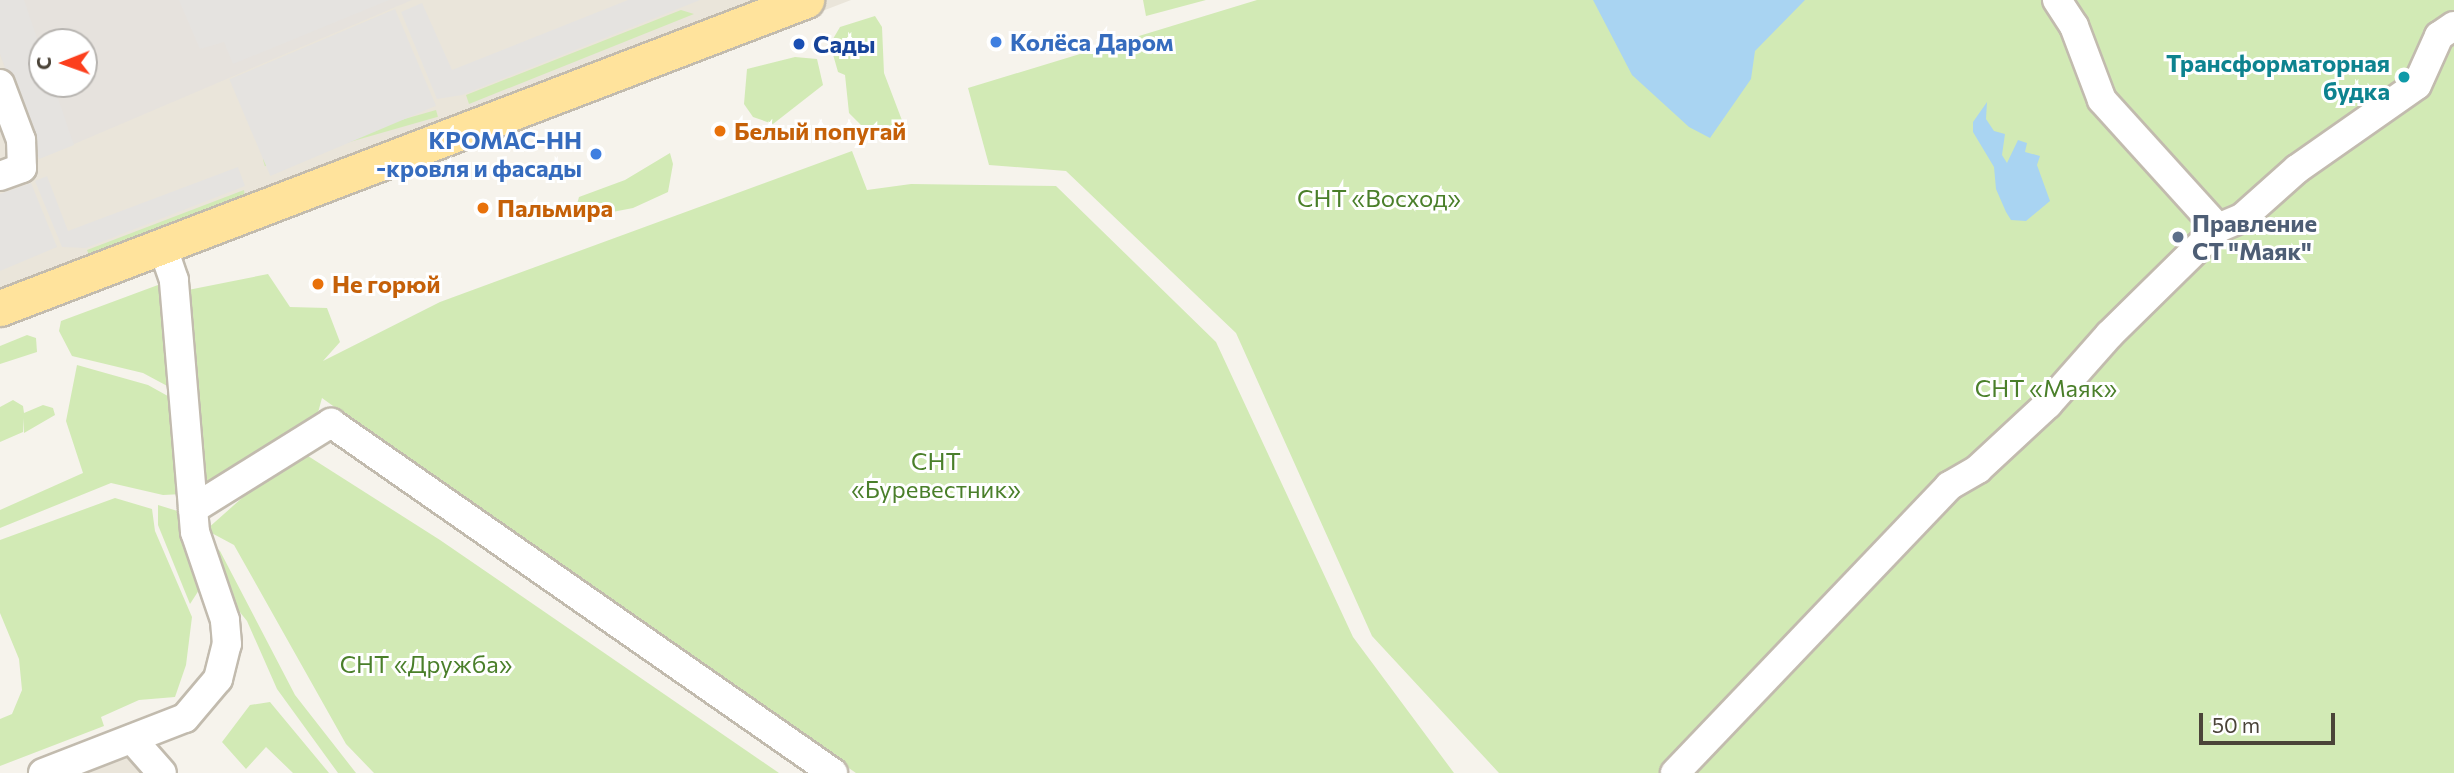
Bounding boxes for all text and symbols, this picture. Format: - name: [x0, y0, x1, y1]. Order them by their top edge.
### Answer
- north arrow: [28, 28, 98, 98]
- place label: Колёса Даром: [1010, 28, 1174, 56]
- place label: Сады: [813, 30, 875, 58]
- marker: Колёса Даром: [988, 34, 1004, 50]
- marker: Сады: [791, 36, 807, 52]
- place label: Трансформаторная будка: [2166, 49, 2390, 105]
- text: С: [32, 57, 55, 70]
- marker: Трансформаторная будка: [2396, 69, 2412, 85]
- place label: Белый попугай: [734, 117, 906, 145]
- marker: Белый попугай: [712, 123, 728, 139]
- place label: КРОМАС-НН -кровля и фасады: [376, 126, 582, 182]
- marker: КРОМАС-НН -кровля и фасады: [588, 146, 604, 162]
- park label: СНТ «Восход»: [1297, 184, 1461, 212]
- place label: Пальмира: [497, 194, 613, 222]
- marker: Пальмира: [475, 200, 491, 216]
- place label: Правление СТ "Маяк": [2192, 209, 2317, 265]
- marker: Правление СТ "Маяк": [2170, 229, 2186, 245]
- place label: Не горюй: [332, 270, 440, 298]
- marker: Не горюй: [310, 276, 326, 292]
- park label: СНТ «Маяк»: [1975, 374, 2117, 402]
- park label: СНТ «Буревестник»: [851, 447, 1021, 503]
- park label: СНТ «Дружба»: [340, 650, 512, 678]
- scale bar: [2202, 700, 2338, 744]
- text: 50 m: [2212, 712, 2260, 737]

